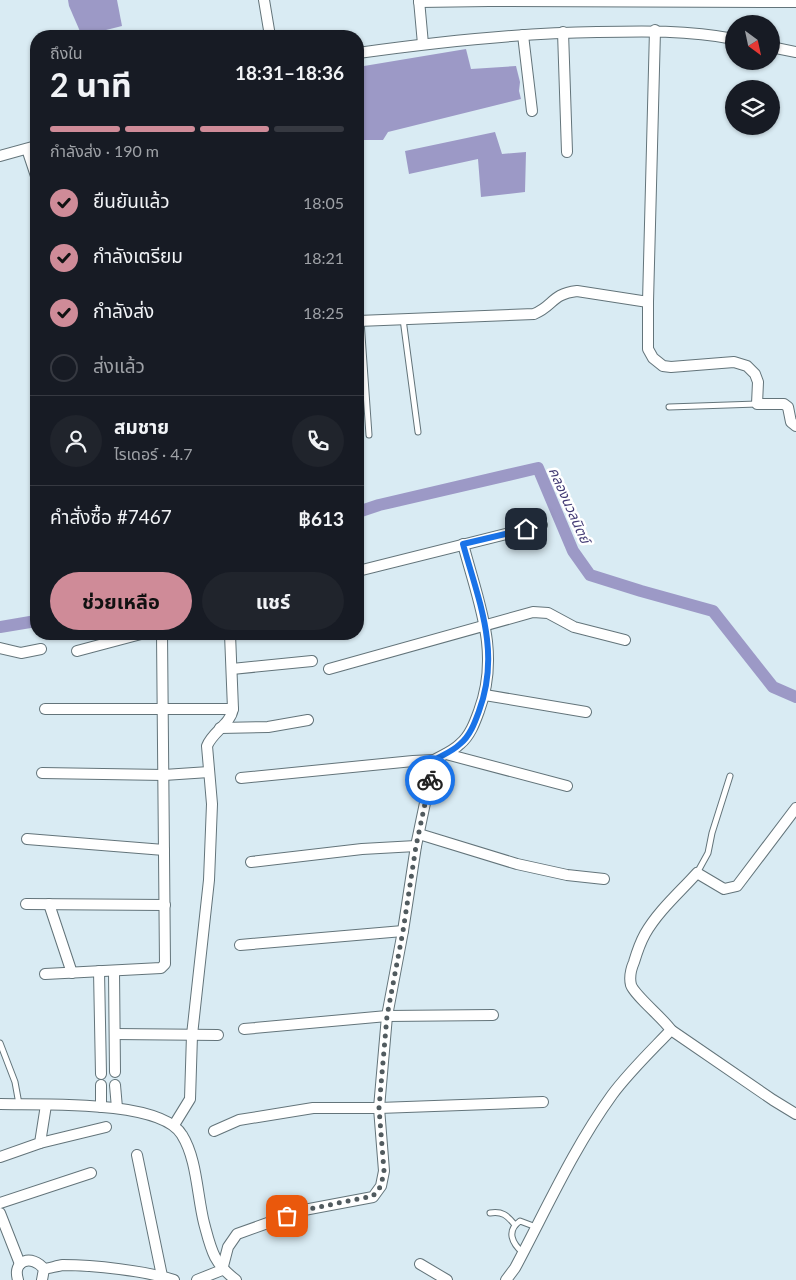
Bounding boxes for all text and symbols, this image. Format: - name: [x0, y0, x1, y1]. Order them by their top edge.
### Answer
- north arrow: [725, 15, 780, 70]
- map controls: [725, 15, 780, 135]
- text: ถึงใน: [50, 43, 83, 62]
- text: 18:31–18:36: [235, 61, 344, 84]
- text: 2 นาที: [50, 65, 132, 104]
- button: layers: [725, 80, 780, 135]
- text: กำลังส่ง · 190 m: [50, 141, 159, 160]
- icon: check: [50, 189, 78, 217]
- text: ยืนยันแล้ว: [93, 189, 170, 212]
- text: 18:05: [303, 193, 344, 212]
- icon: check: [50, 244, 78, 272]
- text: กำลังเตรียม: [93, 244, 183, 267]
- text: 18:21: [303, 248, 344, 267]
- icon: check: [50, 299, 78, 327]
- text: กำลังส่ง: [93, 299, 154, 322]
- text: 18:25: [303, 303, 344, 322]
- text: ส่งแล้ว: [93, 354, 145, 377]
- button: person: [50, 415, 102, 467]
- text: สมชาย: [114, 415, 169, 438]
- button: phone: [292, 415, 344, 467]
- text: ไรเดอร์ · 4.7: [114, 444, 193, 463]
- water label: คลองนวลนิตย์: [546, 464, 596, 548]
- text: คำสั่งซื้อ #7467: [50, 505, 172, 528]
- text: ฿613: [298, 507, 344, 530]
- pin: [505, 508, 547, 550]
- icon: home: [512, 515, 540, 543]
- button: ช่วยเหลือ: [50, 572, 192, 630]
- button: แชร์: [202, 572, 344, 630]
- courier: [405, 755, 455, 805]
- icon: bike: [416, 766, 444, 794]
- pin: [266, 1195, 308, 1237]
- icon: bag: [273, 1202, 301, 1230]

